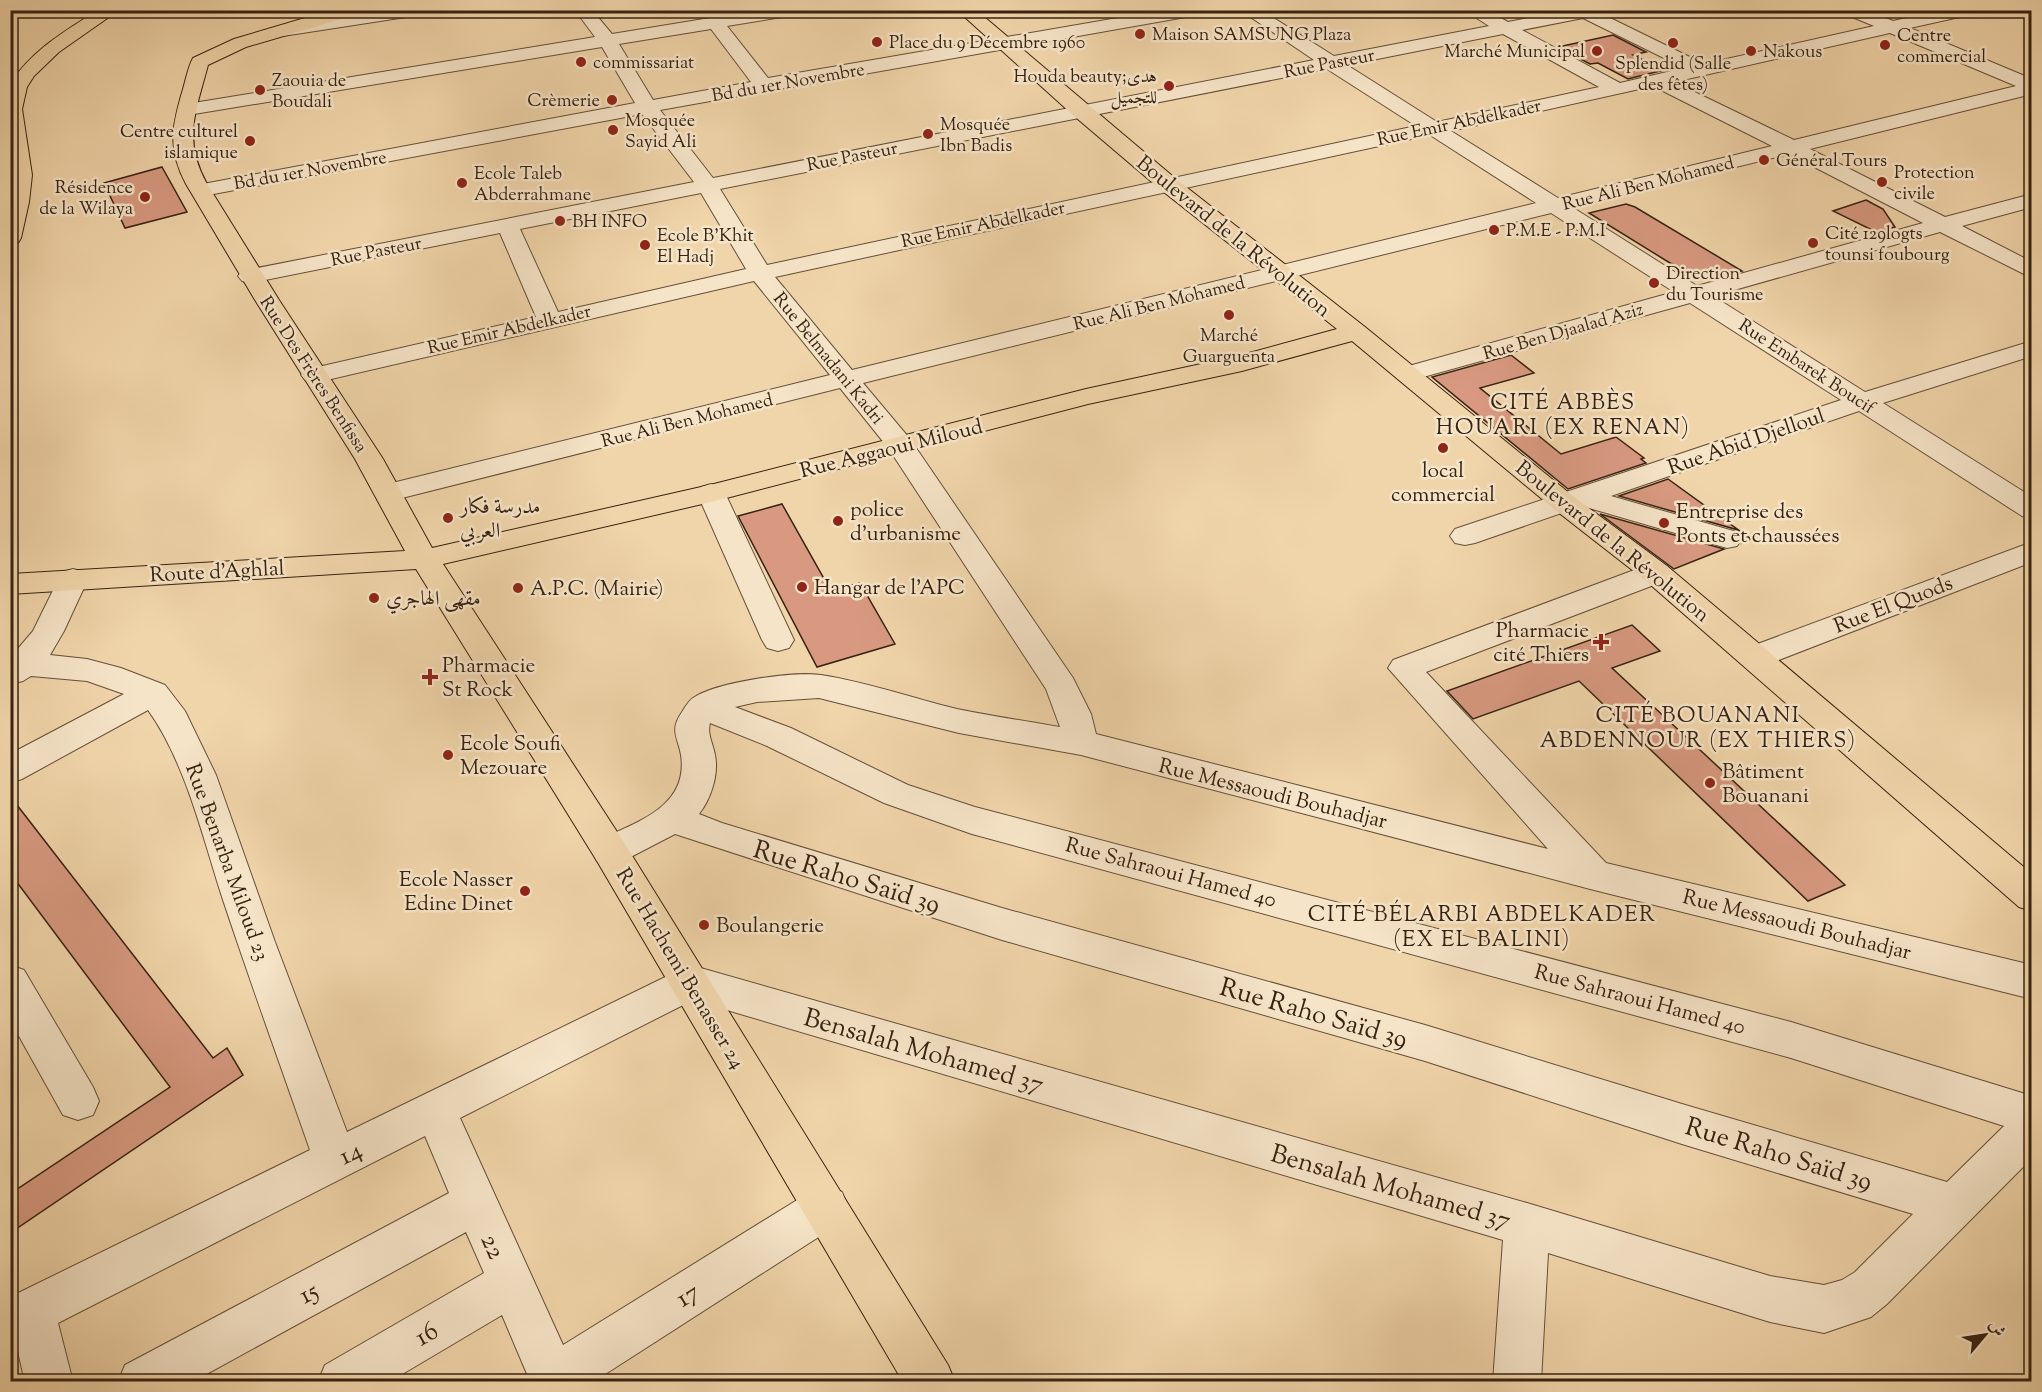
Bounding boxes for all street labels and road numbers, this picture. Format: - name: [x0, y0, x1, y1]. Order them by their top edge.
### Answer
- street label: Rue Pasteur: [1282, 43, 1377, 86]
- street label: Bd du 1er Novembre: [710, 58, 867, 110]
- street label: Rue Emir Abdelkader: [1375, 94, 1544, 154]
- street label: Rue Pasteur: [805, 136, 900, 179]
- street label: Bd du 1er Novembre: [232, 146, 389, 198]
- street label: Boulevard de la Révolution: [1129, 149, 1337, 326]
- street label: Rue Ali Ben Mohamed: [1560, 151, 1737, 219]
- street label: Rue Emir Abdelkader: [899, 196, 1068, 256]
- street label: Rue Pasteur: [329, 231, 424, 274]
- street label: Rue Ali Ben Mohamed: [1071, 271, 1248, 339]
- street label: Rue Belmadani Kadri: [766, 288, 889, 431]
- street label: Rue Des Frères Benfissa: [252, 292, 373, 458]
- street label: Rue Ben Djaalad Aziz: [1480, 298, 1647, 368]
- street label: Rue Emir Abdelkader: [425, 299, 594, 362]
- street label: Rue Embarek Boucif: [1733, 314, 1880, 422]
- street label: Rue Ali Ben Mohamed: [599, 388, 776, 456]
- street label: Rue Abid Djelloul: [1664, 402, 1829, 484]
- street label: Rue Aggaoui Miloud: [797, 413, 986, 487]
- street label: Boulevard de la Révolution: [1508, 454, 1716, 631]
- street label: Route d'Aghlal: [149, 554, 285, 592]
- street label: Rue El Quods: [1830, 569, 1958, 642]
- street label: Rue Messaoudi Bouhadjar: [1155, 752, 1390, 838]
- street label: Rue Benarba Miloud 23: [176, 760, 276, 966]
- street label: Rue Sahraoui Hamed 40: [1062, 831, 1279, 917]
- street label: Rue Raho Saïd 39: [748, 832, 944, 924]
- street label: Rue Hachemi Benasser 24: [607, 863, 751, 1075]
- street label: Rue Messaoudi Bouhadjar: [1679, 883, 1914, 969]
- street label: Rue Sahraoui Hamed 40: [1531, 958, 1748, 1044]
- street label: Rue Raho Saïd 39: [1215, 970, 1412, 1059]
- street label: Bensalah Mohamed 37: [799, 1000, 1048, 1104]
- street label: Rue Raho Saïd 39: [1680, 1109, 1876, 1201]
- street label: 14: [333, 1133, 369, 1176]
- street label: Bensalah Mohamed 37: [1266, 1136, 1515, 1240]
- street label: 22: [470, 1228, 514, 1266]
- street label: 15: [293, 1274, 326, 1315]
- street label: 17: [669, 1275, 707, 1318]
- street label: 16: [409, 1314, 446, 1357]

